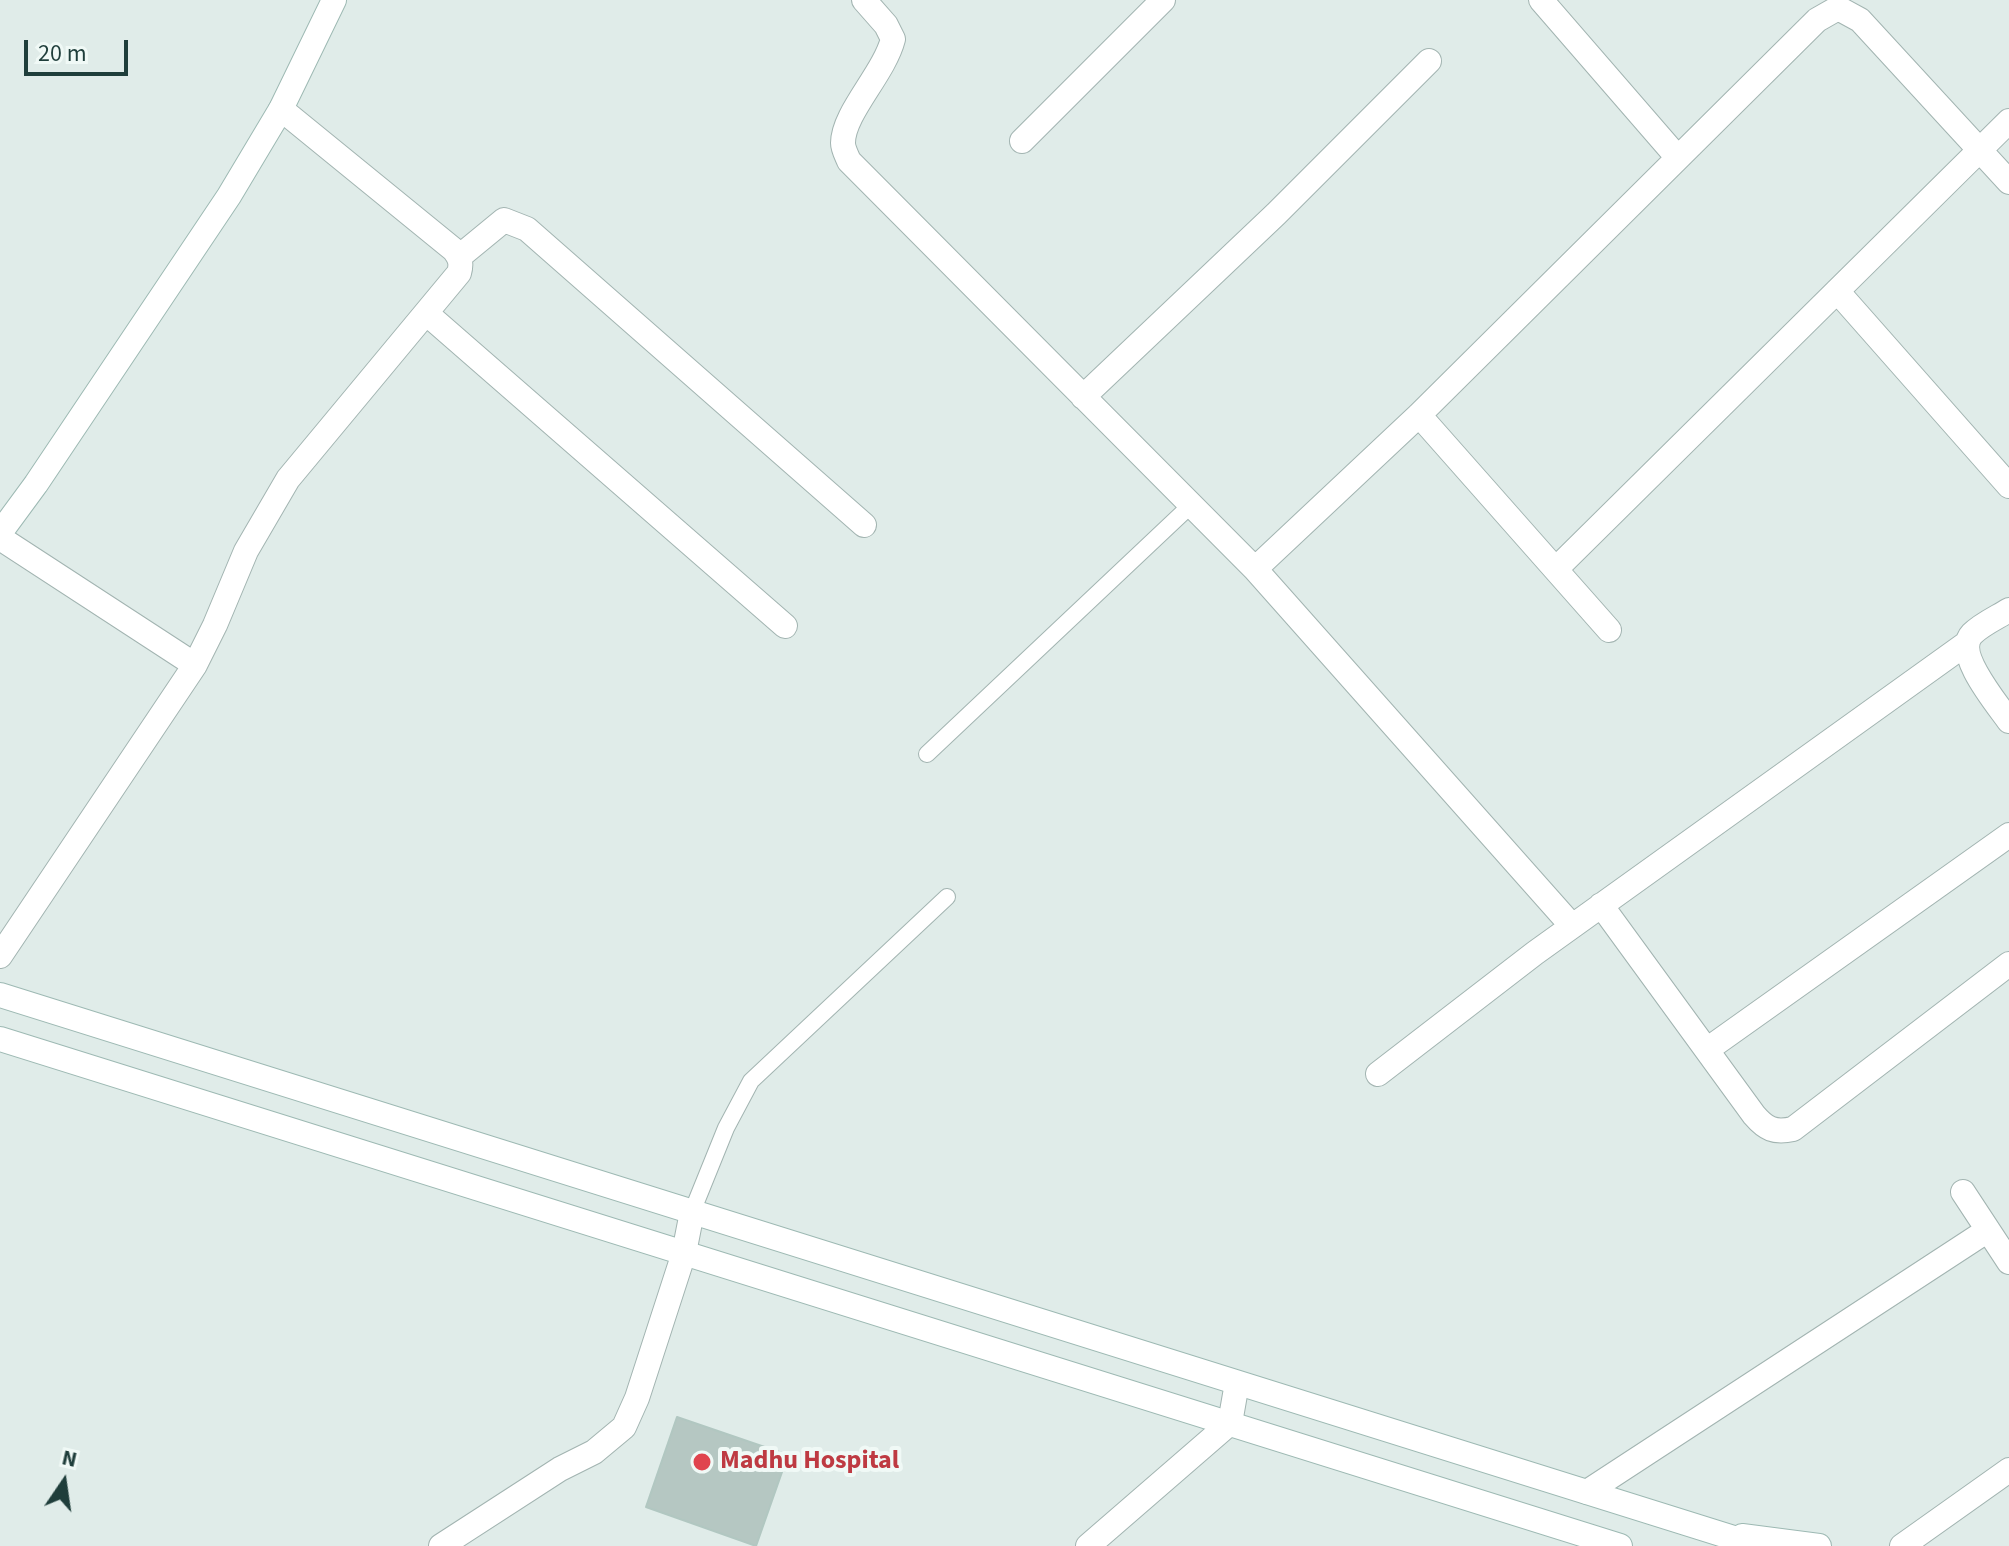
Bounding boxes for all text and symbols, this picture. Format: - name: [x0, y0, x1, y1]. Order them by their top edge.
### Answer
- scale bar: [28, 24, 132, 74]
- text: 20 m: [38, 36, 87, 71]
- text: N: [59, 1441, 80, 1476]
- north arrow: [24, 1442, 104, 1522]
- place label: Madhu Hospital: [720, 1446, 899, 1478]
- marker: Madhu Hospital: [691, 1451, 713, 1473]

